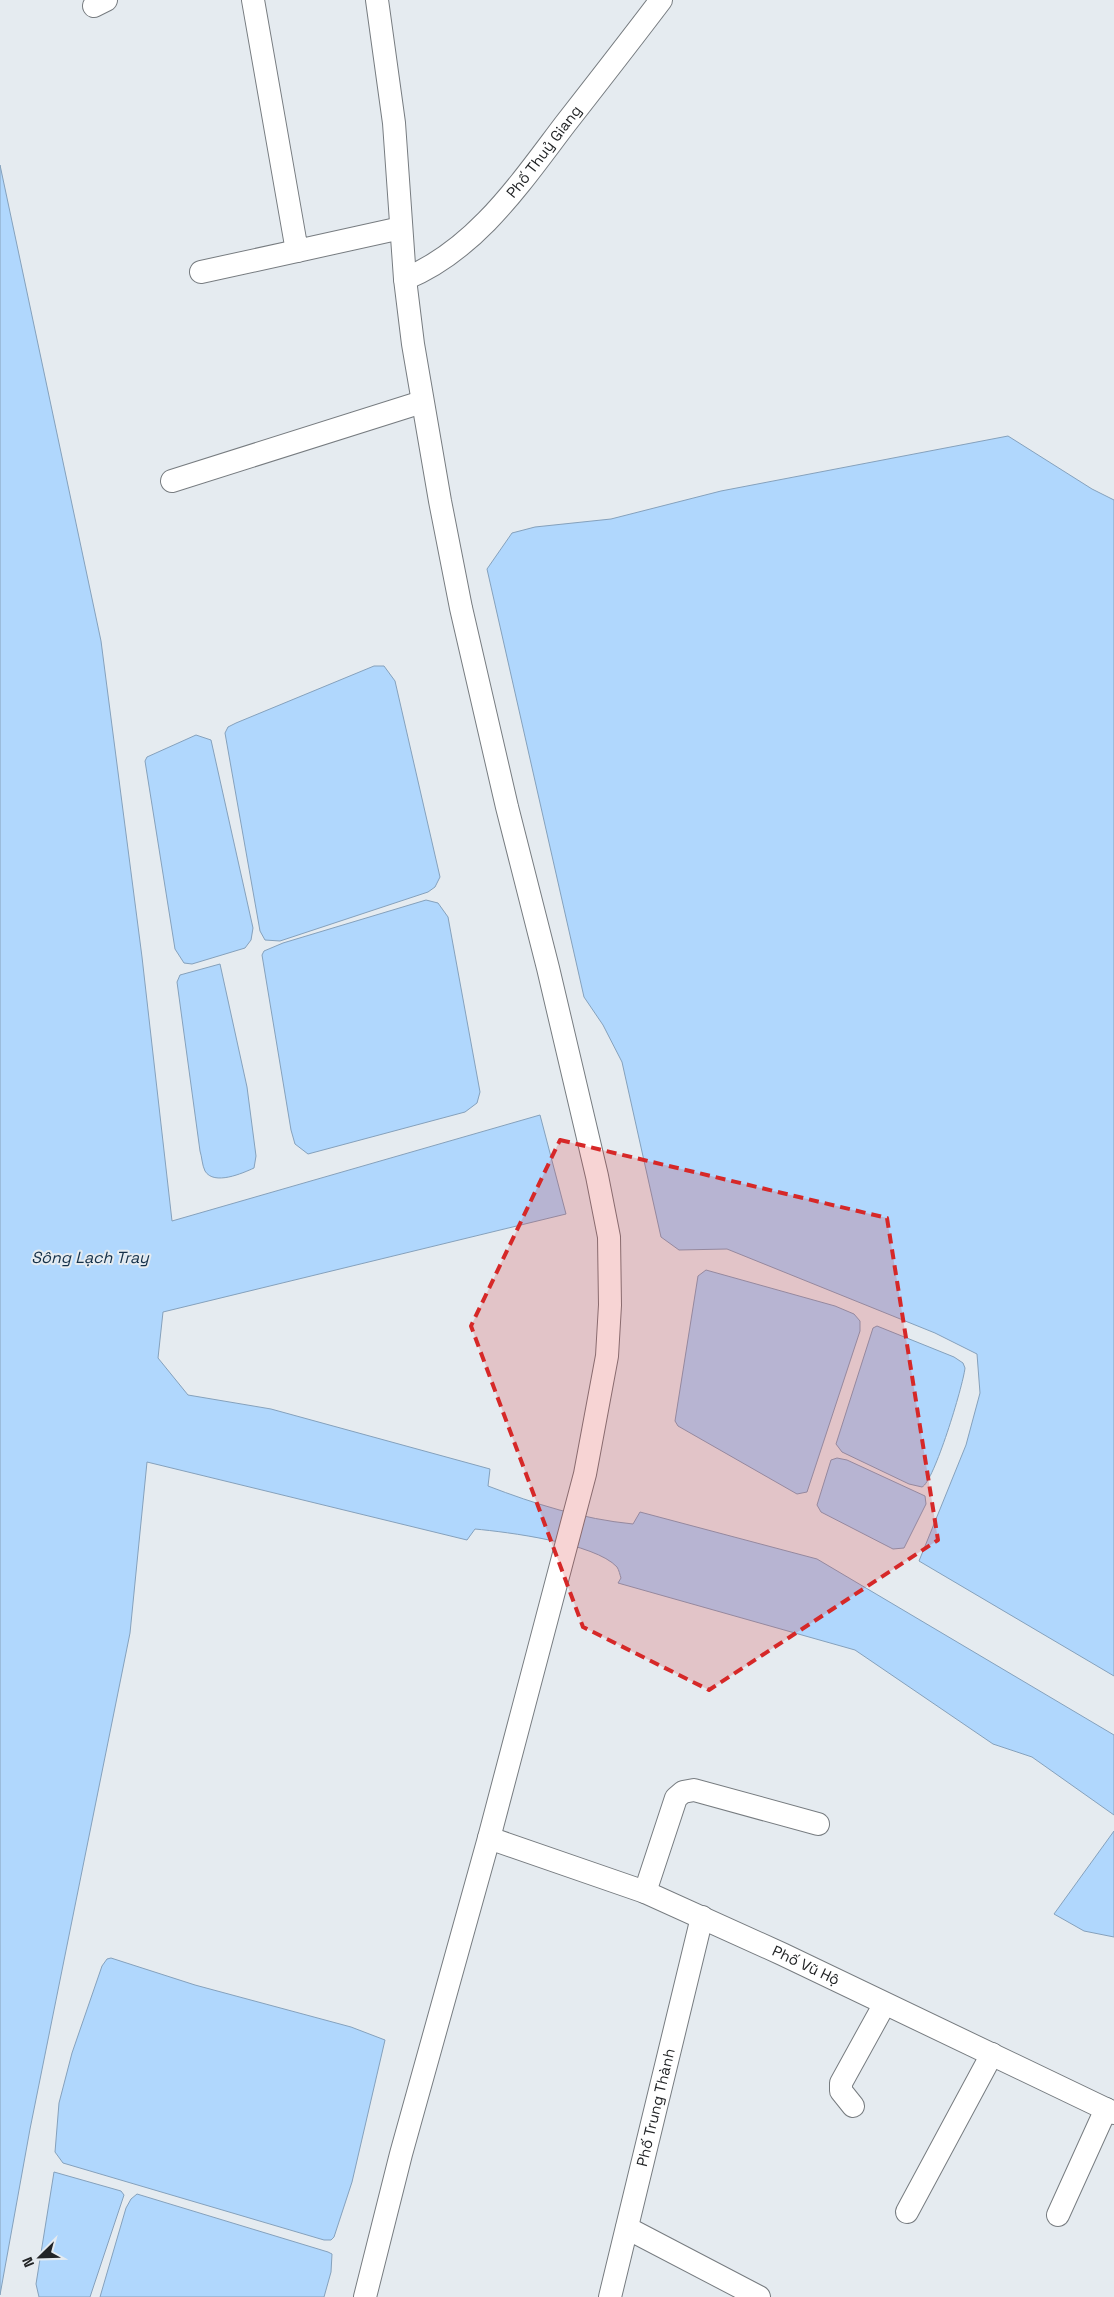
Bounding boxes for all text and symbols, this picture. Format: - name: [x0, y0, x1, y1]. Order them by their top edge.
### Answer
- street label: Phố Thuỷ Giang: [502, 101, 585, 202]
- water label: Sông Lạch Tray: [31, 1247, 150, 1268]
- street label: Phố Vũ Hộ: [769, 1941, 843, 1989]
- street label: Phố Trung Thành: [632, 2046, 679, 2168]
- north arrow: [15, 2232, 65, 2282]
- text: N: [18, 2254, 38, 2270]

